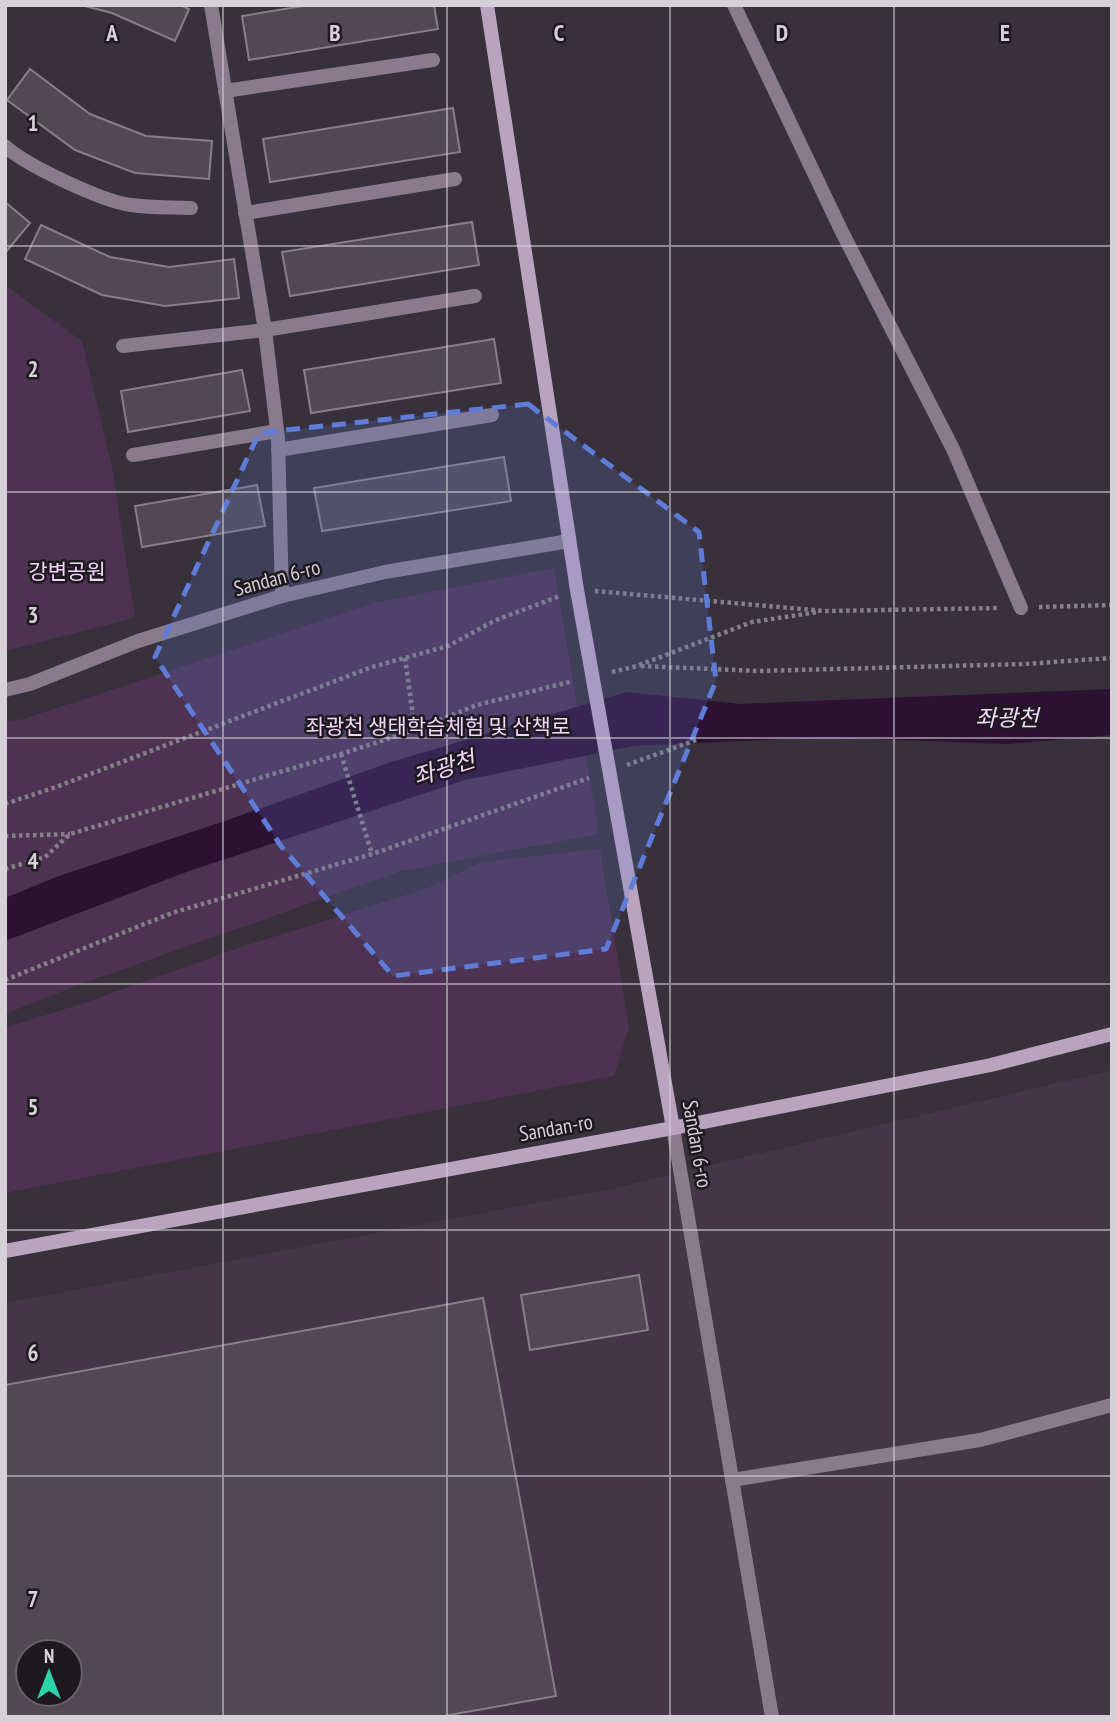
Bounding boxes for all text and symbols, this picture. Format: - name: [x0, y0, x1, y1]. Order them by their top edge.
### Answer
- text: A: [105, 18, 118, 47]
- text: B: [329, 18, 341, 47]
- text: C: [554, 18, 565, 47]
- text: D: [776, 18, 788, 47]
- text: E: [1000, 18, 1010, 47]
- text: 1: [28, 108, 39, 137]
- text: 2: [28, 354, 39, 383]
- street label: Sandan 6-ro: [231, 553, 323, 602]
- park label: 강변공원: [28, 558, 106, 585]
- text: 3: [28, 600, 39, 629]
- water label: 좌광천: [975, 703, 1042, 732]
- park label: 좌광천 생태학습체험 및 산책로: [306, 713, 570, 740]
- water label: 좌광천: [409, 743, 481, 791]
- text: 4: [28, 846, 39, 875]
- text: 5: [28, 1092, 39, 1121]
- street label: Sandan 6-ro: [677, 1098, 718, 1190]
- street label: Sandan-ro: [517, 1108, 595, 1147]
- text: 6: [28, 1338, 39, 1367]
- text: 7: [28, 1584, 39, 1613]
- north arrow: [14, 1638, 84, 1708]
- text: N: [44, 1644, 54, 1668]

